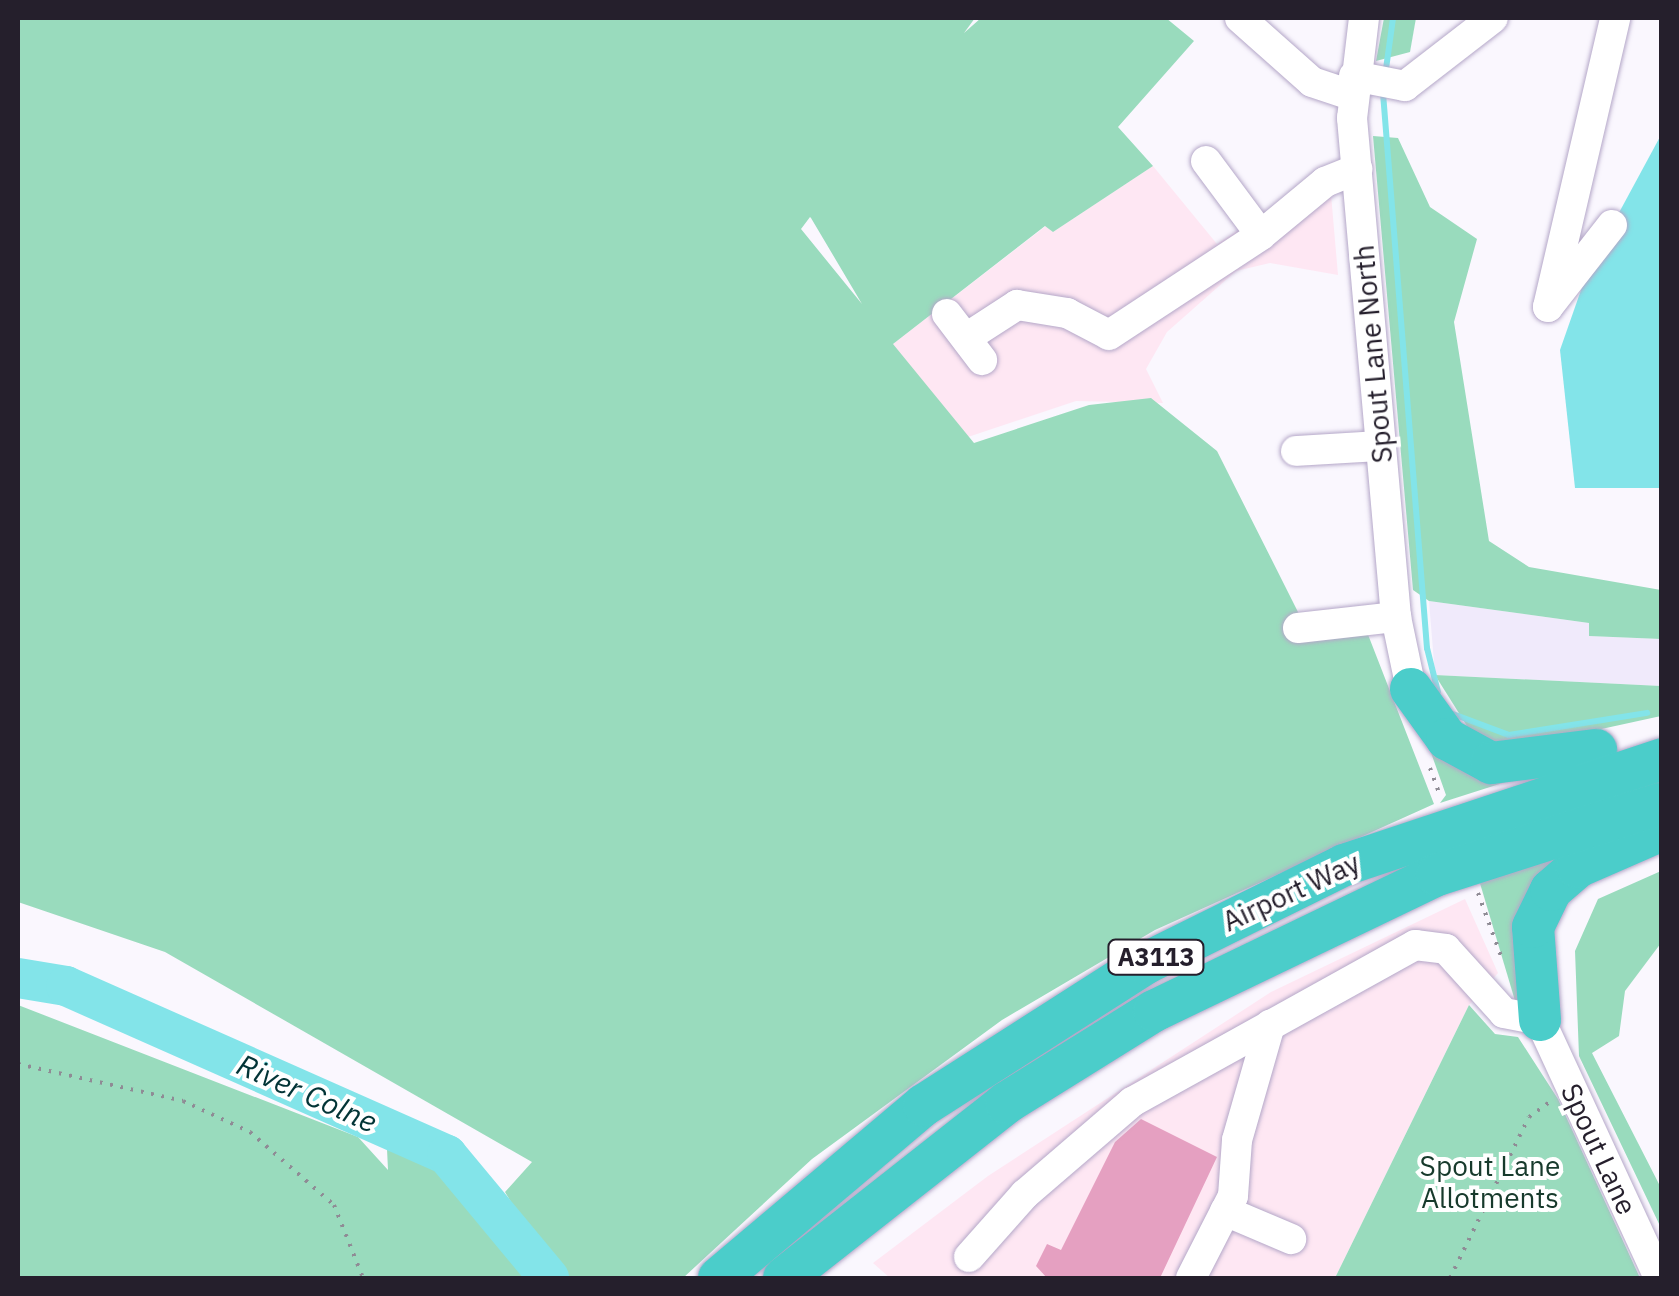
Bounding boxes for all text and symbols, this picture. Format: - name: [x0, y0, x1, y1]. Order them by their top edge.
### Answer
- street label: Spout Lane North: [1347, 243, 1399, 465]
- street label: Airport Way: [1217, 846, 1365, 938]
- road number: A3113: [1106, 937, 1206, 977]
- water label: River Colne: [232, 1046, 382, 1140]
- street label: Spout Lane: [1554, 1078, 1644, 1220]
- park label: Spout Lane Allotments: [1420, 1149, 1560, 1215]

